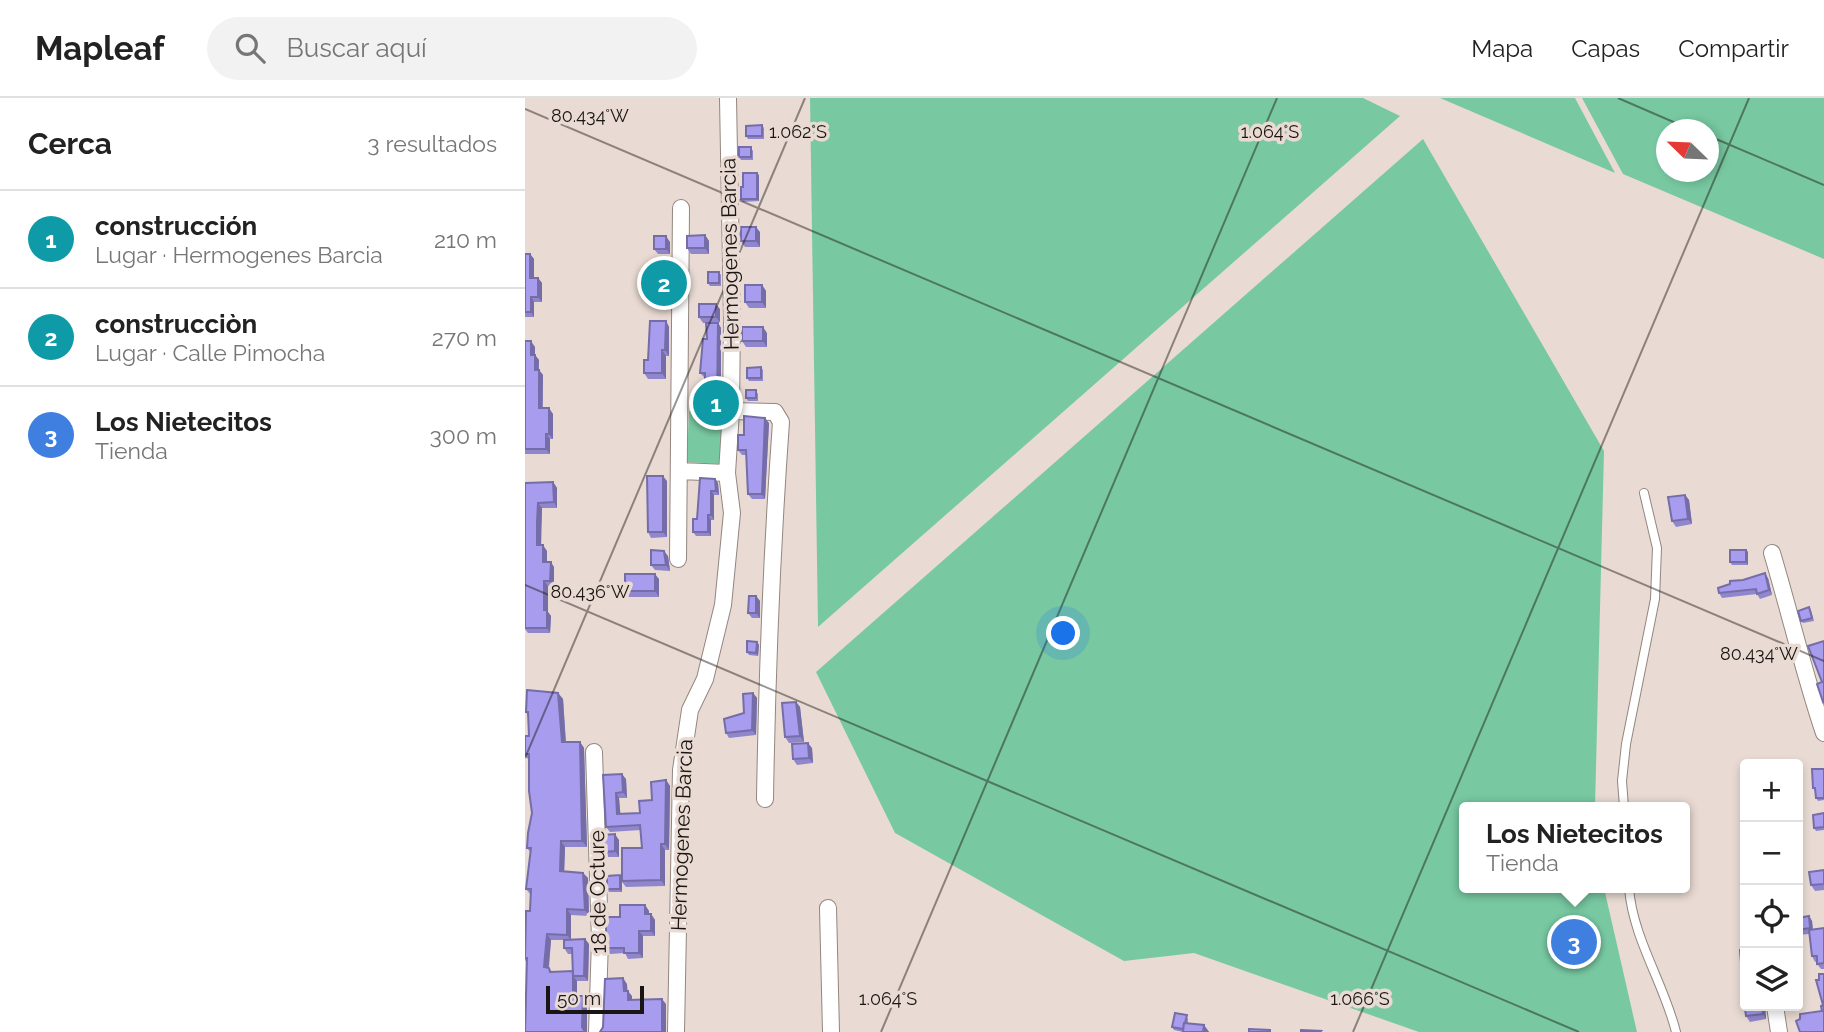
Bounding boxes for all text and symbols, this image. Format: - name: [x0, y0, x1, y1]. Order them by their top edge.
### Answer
- search box: [207, 17, 697, 80]
- text: Mapleaf: [35, 29, 165, 68]
- icon: search: [231, 29, 269, 67]
- text: Buscar aquí: [287, 33, 427, 63]
- text: Mapa: [1471, 34, 1533, 63]
- text: Capas: [1571, 34, 1640, 63]
- text: Compartir: [1678, 34, 1789, 63]
- text: 80.434°W: [551, 105, 629, 126]
- north arrow: [1656, 119, 1719, 182]
- text: 1.062°S: [769, 121, 827, 142]
- text: 1.064°S: [1241, 121, 1299, 142]
- text: Cerca: [28, 126, 112, 161]
- text: 3 resultados: [367, 130, 497, 157]
- street label: Hermogenes Barcia: [715, 158, 744, 350]
- text: construcción: [95, 211, 257, 241]
- text: 1: [45, 226, 57, 253]
- text: 210 m: [434, 226, 497, 253]
- text: Lugar · Hermogenes Barcia: [95, 241, 383, 268]
- pin: 2: [641, 257, 687, 309]
- text: construcciòn: [95, 309, 257, 339]
- text: 2: [45, 324, 57, 351]
- text: 270 m: [432, 324, 497, 351]
- text: Lugar · Calle Pimocha: [95, 339, 325, 366]
- pin: 1: [693, 377, 739, 429]
- text: Los Nietecitos: [95, 407, 272, 437]
- text: 3: [45, 422, 57, 449]
- text: 300 m: [430, 422, 497, 449]
- text: Tienda: [95, 437, 168, 464]
- text: 80.436°W: [550, 581, 630, 602]
- your location: [1046, 616, 1080, 650]
- text: 80.434°W: [1720, 643, 1798, 664]
- street label: Hermogenes Barcia: [666, 739, 697, 931]
- map controls: [1740, 759, 1803, 1011]
- button: +: [1740, 759, 1803, 822]
- popup: [1459, 802, 1690, 893]
- text: Los Nietecitos: [1486, 819, 1663, 849]
- button: −: [1740, 822, 1803, 885]
- street label: 18 de Octure: [584, 830, 611, 954]
- text: Tienda: [1486, 849, 1559, 876]
- button: locate: [1740, 885, 1803, 948]
- pin: 3: [1551, 916, 1597, 968]
- button: layers: [1740, 948, 1803, 1011]
- scale bar: [546, 983, 644, 1015]
- text: 50 m: [557, 987, 601, 1009]
- text: 1.064°S: [859, 988, 917, 1009]
- text: 1.066°S: [1330, 988, 1390, 1009]

